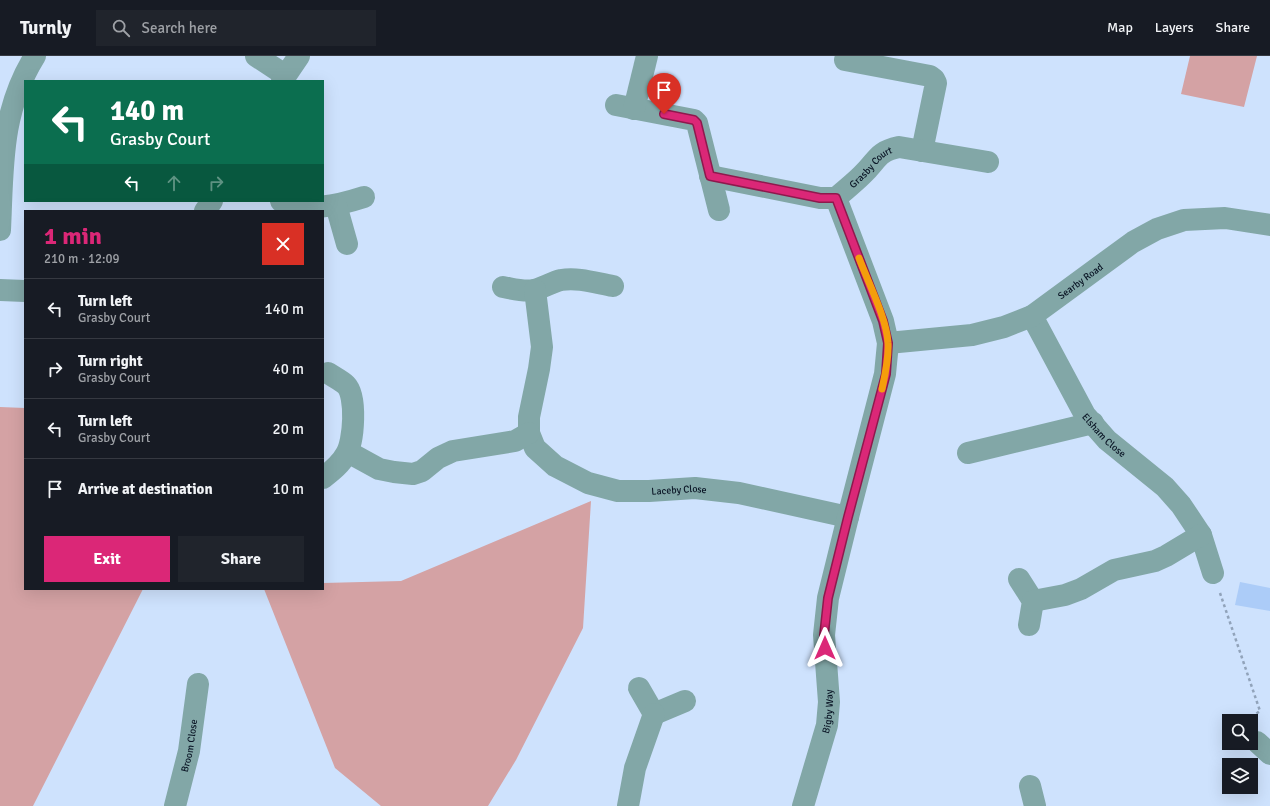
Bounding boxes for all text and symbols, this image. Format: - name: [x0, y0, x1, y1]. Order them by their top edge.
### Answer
- search box: [96, 10, 376, 46]
- text: Turnly: [20, 16, 72, 40]
- icon: search: [110, 17, 132, 39]
- text: Search here: [142, 19, 217, 37]
- text: Map: [1107, 19, 1133, 36]
- text: Layers: [1155, 19, 1194, 36]
- text: Share: [1216, 19, 1250, 36]
- pin: [647, 73, 681, 114]
- icon: arrive: [653, 79, 675, 101]
- text: 140 m: [110, 94, 184, 128]
- icon: left: [44, 96, 96, 148]
- text: Grasby Court: [110, 128, 210, 150]
- street label: Grasby Court: [847, 144, 894, 191]
- icon: left: [121, 172, 143, 194]
- icon: ahead: [163, 172, 185, 194]
- icon: right: [205, 172, 227, 194]
- text: 1 min: [44, 221, 102, 251]
- button: close: [262, 223, 304, 265]
- text: 210 m · 12:09: [44, 251, 120, 267]
- street label: Searby Road: [1056, 261, 1106, 302]
- text: Turn left: [78, 292, 132, 310]
- icon: left: [44, 298, 66, 320]
- text: 140 m: [264, 300, 304, 318]
- text: Grasby Court: [78, 310, 150, 326]
- text: Turn right: [78, 352, 143, 370]
- icon: right: [44, 358, 66, 380]
- text: 40 m: [273, 360, 304, 378]
- text: Grasby Court: [78, 370, 150, 386]
- street label: Elsham Close: [1079, 411, 1128, 460]
- text: Turn left: [78, 412, 132, 430]
- icon: left: [44, 418, 66, 440]
- text: 20 m: [273, 420, 304, 438]
- text: Grasby Court: [78, 430, 150, 446]
- icon: arrive: [44, 478, 66, 500]
- text: Arrive at destination: [78, 480, 213, 498]
- text: 10 m: [273, 480, 304, 498]
- street label: Laceby Close: [651, 483, 707, 498]
- button: Exit: [44, 536, 170, 582]
- button: Share: [178, 536, 304, 582]
- position arrow: [804, 627, 846, 669]
- street label: Bigby Way: [820, 689, 836, 735]
- map controls: [1222, 714, 1258, 794]
- button: search: [1222, 714, 1258, 750]
- street label: Broom Close: [179, 719, 200, 774]
- button: layers: [1222, 758, 1258, 794]

